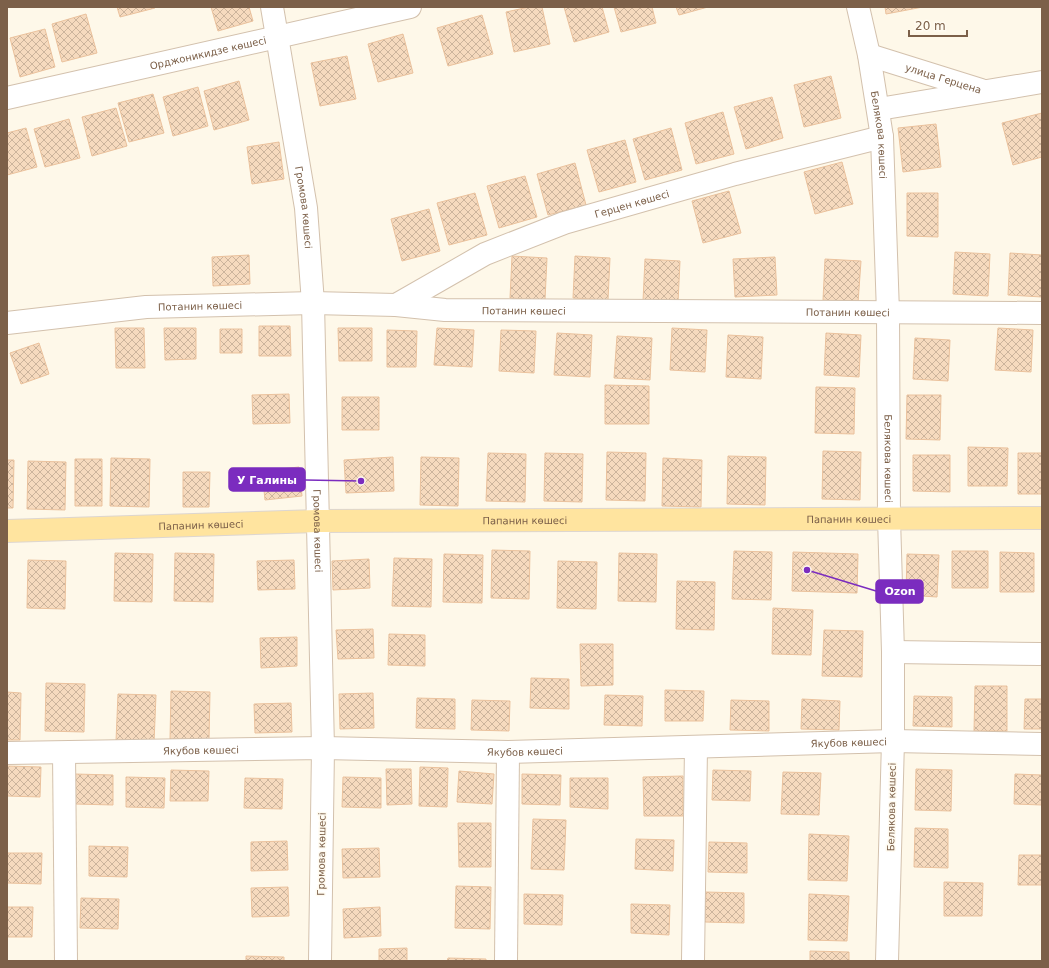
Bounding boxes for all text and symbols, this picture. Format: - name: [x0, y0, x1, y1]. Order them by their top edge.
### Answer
- scale bar: [909, 12, 967, 38]
- text: 20 m: [915, 19, 946, 33]
- street label: Орджоникидзе көшесі: [149, 35, 267, 72]
- street label: улица Герцена: [904, 62, 983, 96]
- street label: Белякова көшесі: [869, 90, 888, 179]
- street label: Громова көшесі: [293, 165, 314, 249]
- street label: Герцен көшесі: [593, 188, 671, 220]
- street label: Потанин көшесі: [158, 300, 242, 313]
- street label: Потанин көшесі: [482, 305, 566, 317]
- street label: Потанин көшесі: [806, 307, 890, 318]
- street label: Белякова көшесі: [882, 414, 894, 503]
- callout: У Галины: [229, 468, 305, 491]
- text: У Галины: [237, 474, 297, 487]
- street label: Громова көшесі: [311, 489, 324, 573]
- street label: Папанин көшесі: [806, 514, 891, 525]
- street label: Папанин көшесі: [482, 515, 567, 526]
- street label: Папанин көшесі: [158, 518, 244, 532]
- callout: Ozon: [876, 580, 923, 603]
- text: Ozon: [884, 585, 916, 598]
- street label: Якубов көшесі: [811, 736, 887, 749]
- street label: Якубов көшесі: [163, 744, 239, 757]
- street label: Якубов көшесі: [487, 745, 563, 758]
- street label: Белякова көшесі: [885, 763, 898, 851]
- street label: Громова көшесі: [315, 812, 328, 896]

